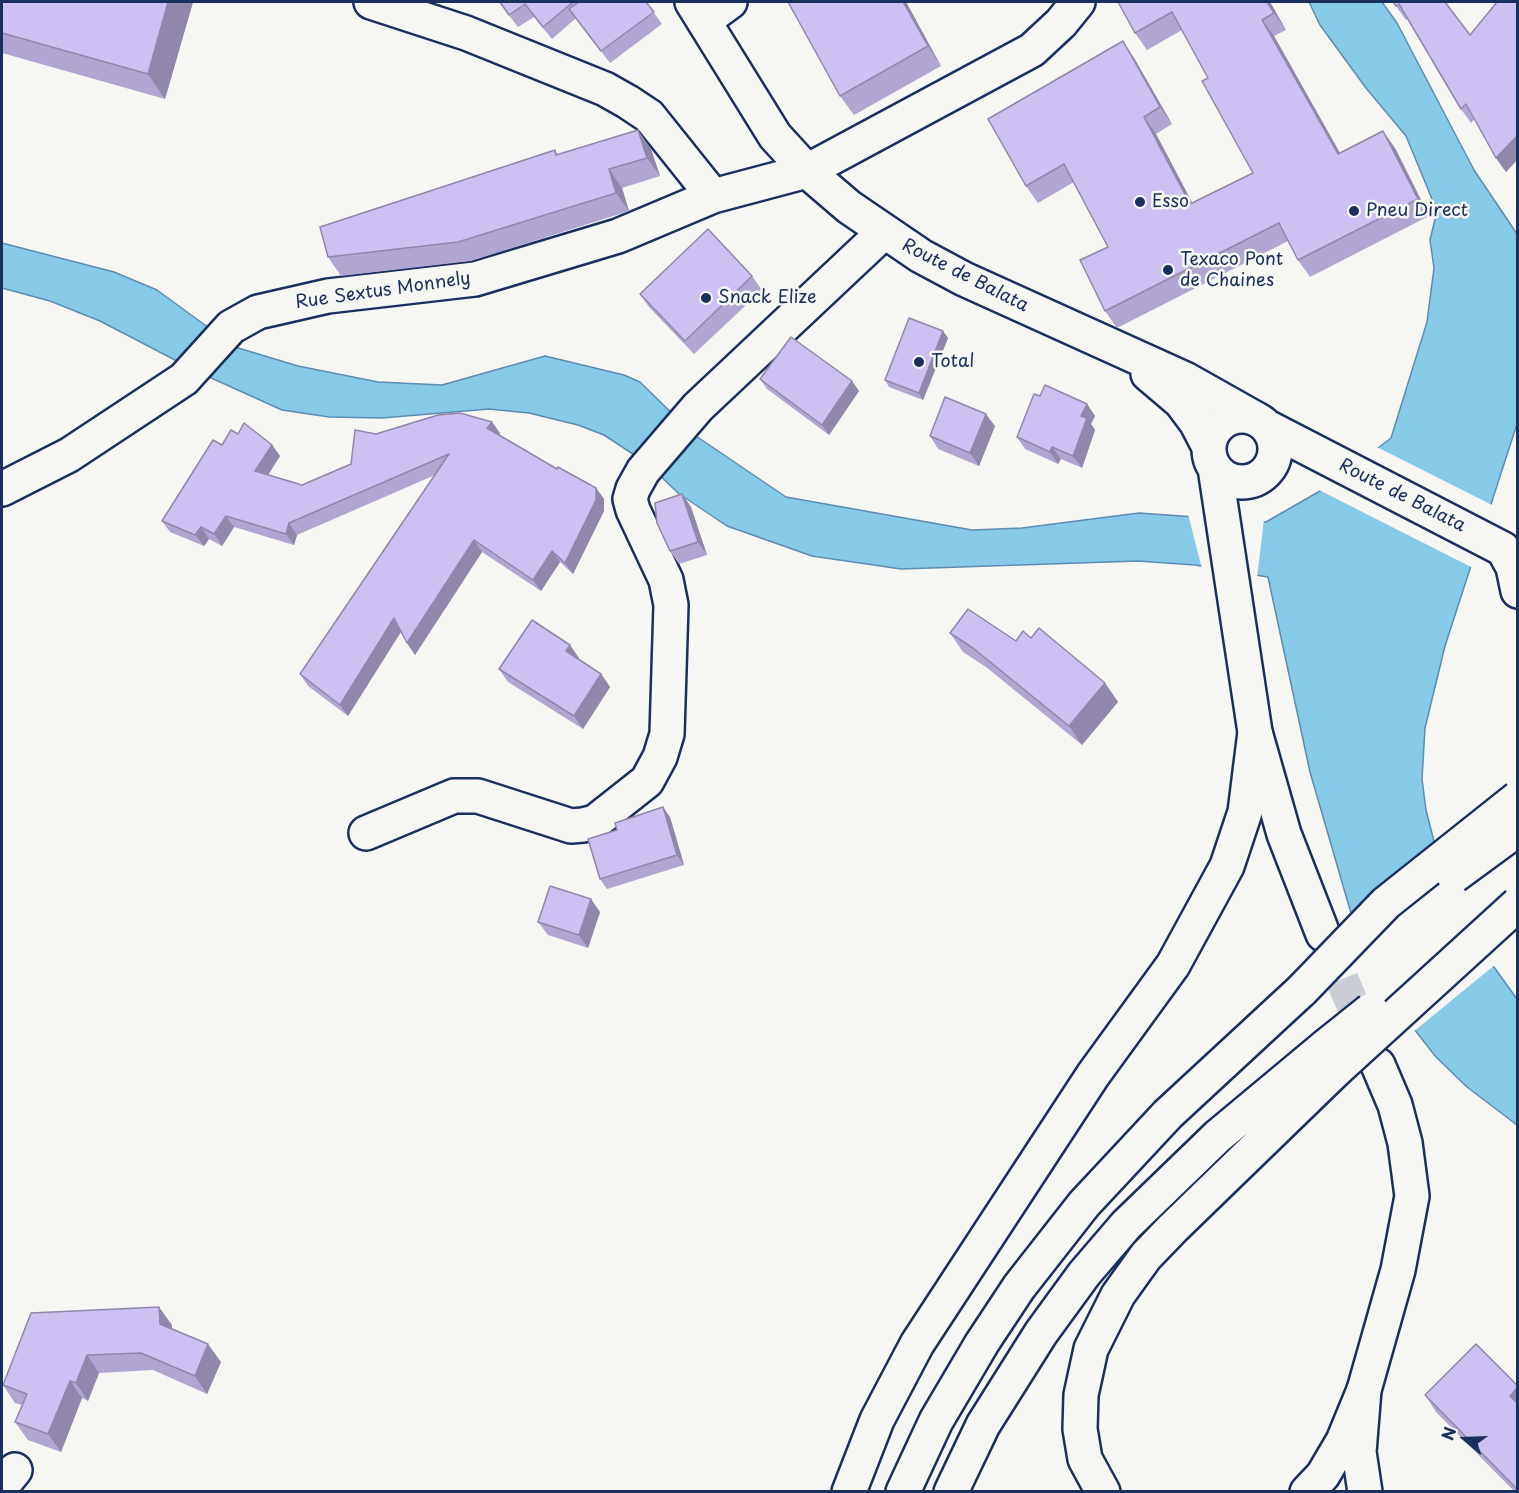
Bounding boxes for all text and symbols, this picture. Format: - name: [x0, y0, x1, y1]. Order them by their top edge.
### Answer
- place label: Esso: [1152, 191, 1189, 213]
- marker: Esso: [1133, 195, 1147, 209]
- place label: Pneu Direct: [1366, 200, 1468, 222]
- marker: Pneu Direct: [1347, 204, 1361, 218]
- street label: Route de Balata: [898, 235, 1032, 317]
- place label: Texaco Pont de Chaines: [1180, 249, 1283, 292]
- marker: Texaco Pont de Chaines: [1161, 263, 1175, 277]
- street label: Rue Sextus Monnely: [294, 268, 472, 314]
- place label: Snack Elize: [718, 287, 817, 309]
- marker: Snack Elize: [699, 291, 713, 305]
- place label: Total: [931, 351, 974, 373]
- marker: Total: [912, 355, 926, 369]
- street label: Route de Balata: [1335, 455, 1469, 537]
- north arrow: [1435, 1409, 1495, 1469]
- text: N: [1435, 1423, 1461, 1443]

